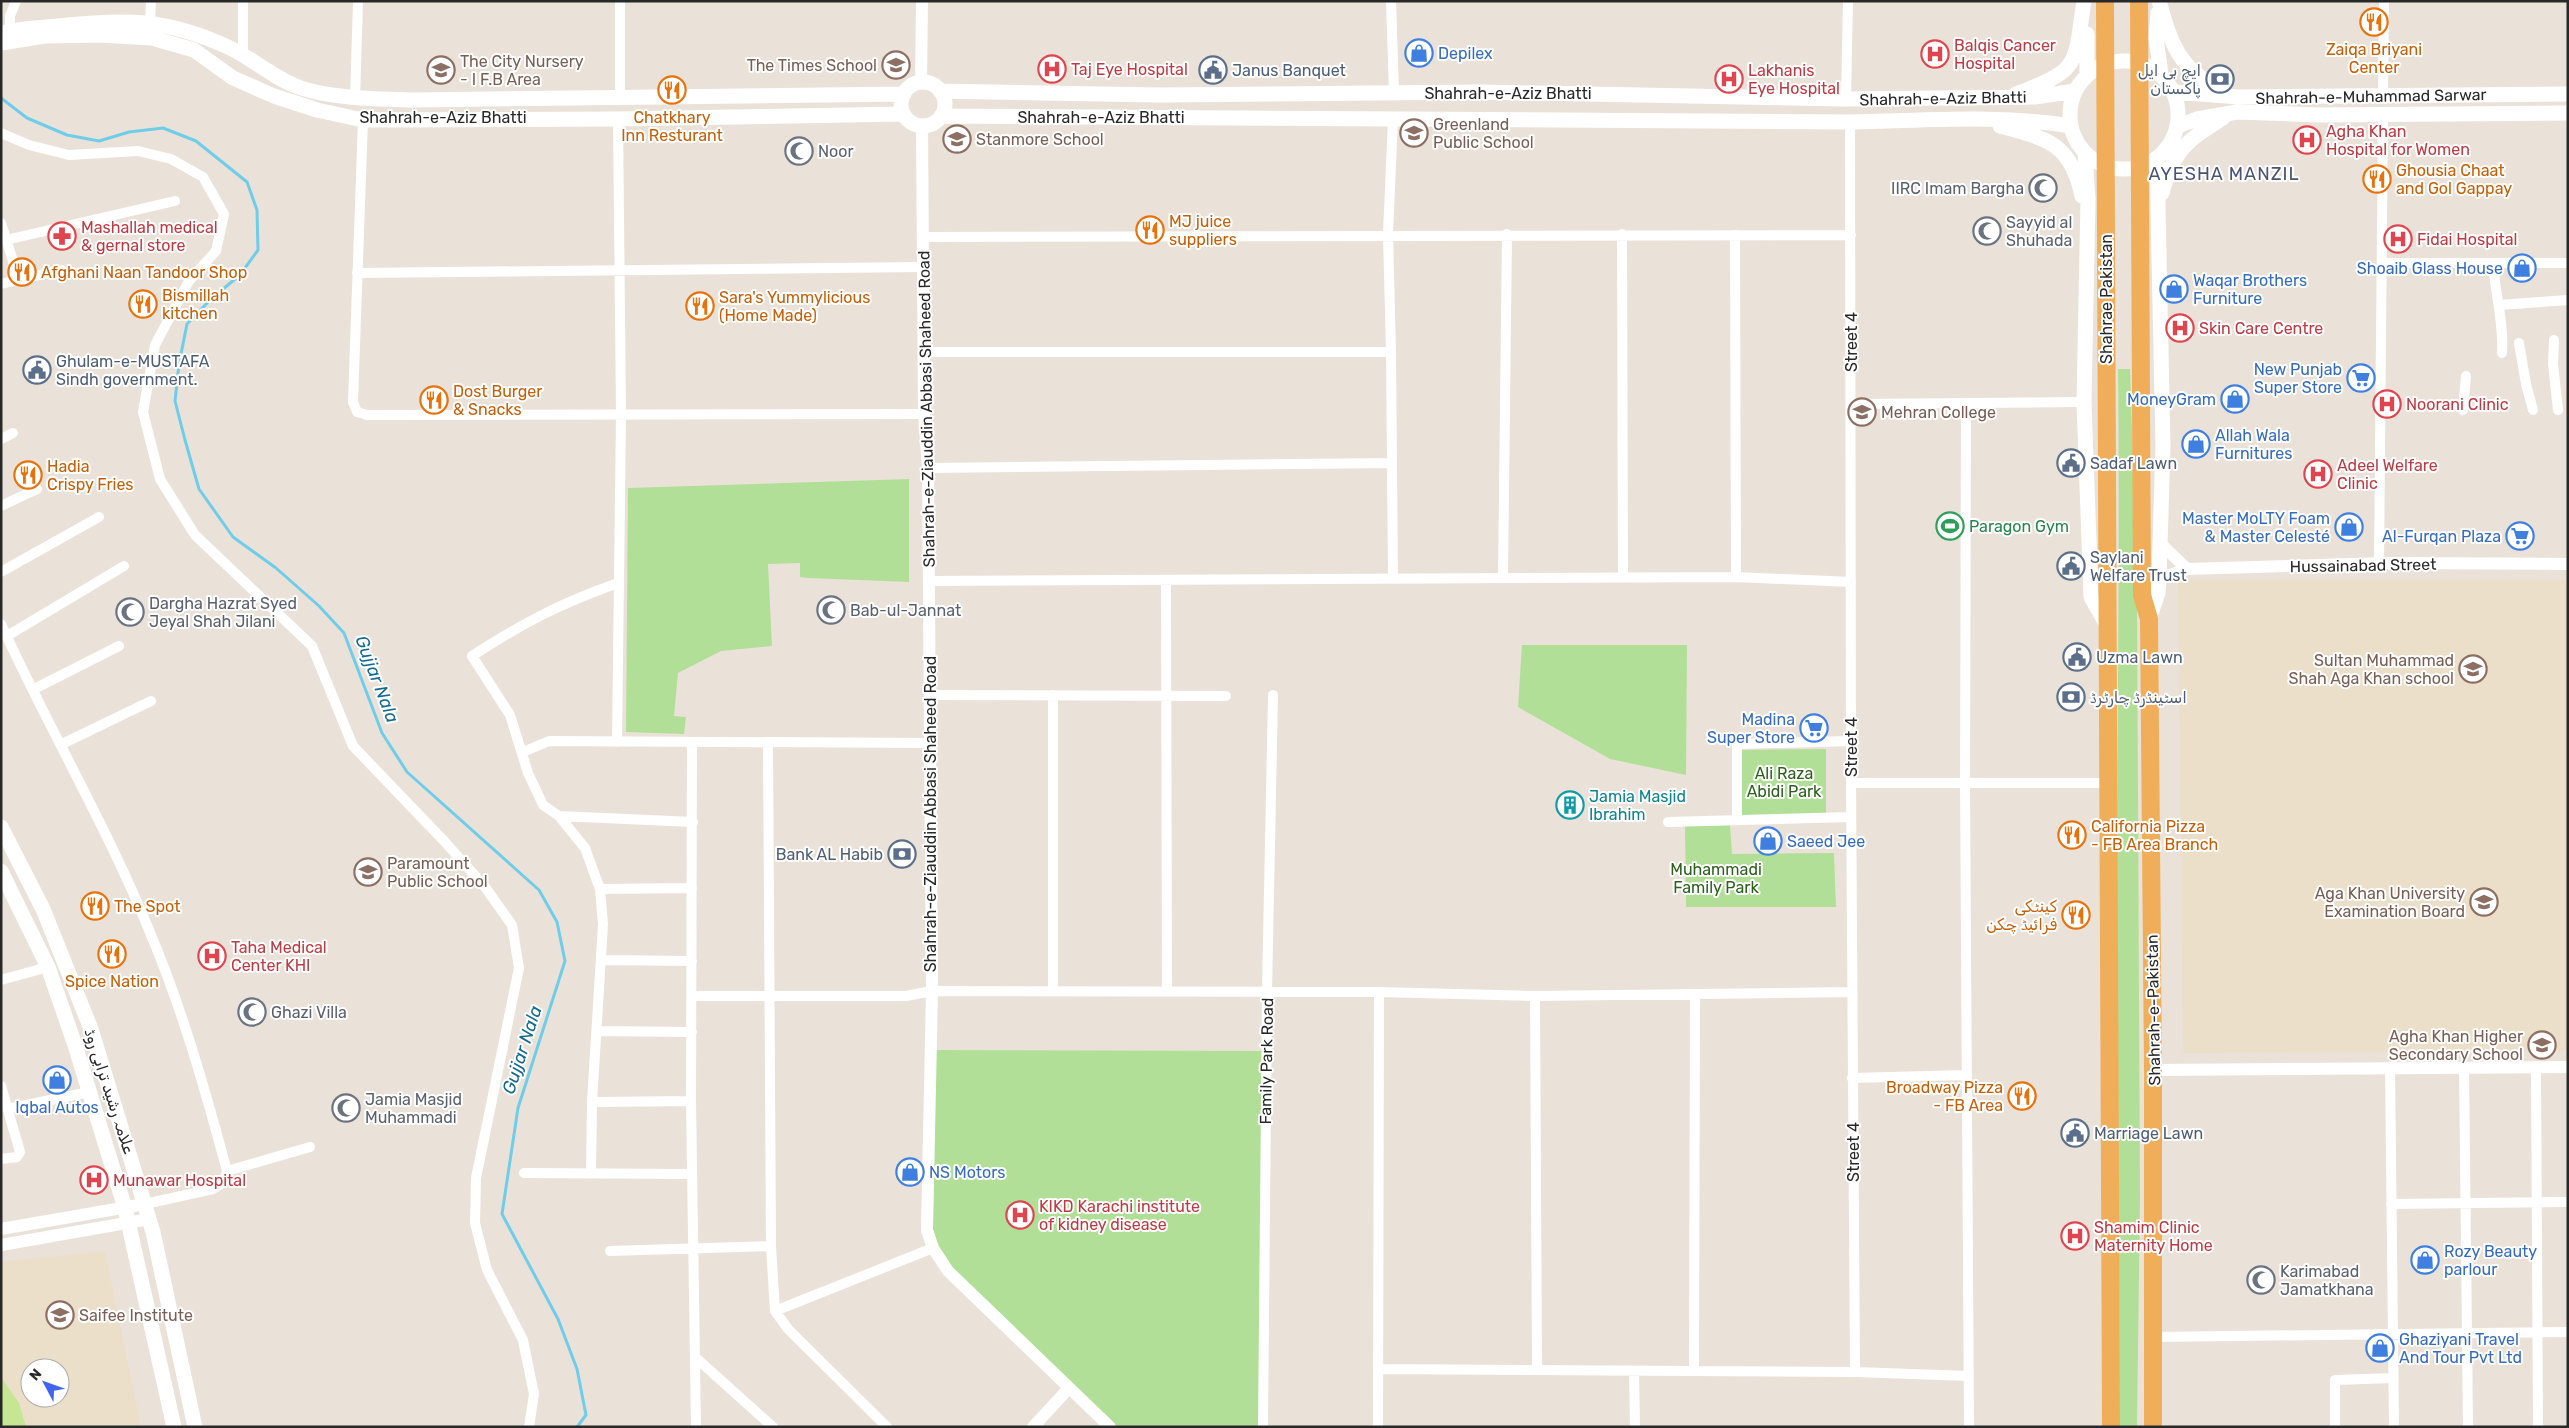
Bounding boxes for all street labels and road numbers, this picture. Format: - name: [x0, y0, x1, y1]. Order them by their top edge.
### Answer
- street label: Shahrah-e-Aziz Bhatti: [1424, 84, 1592, 103]
- street label: Shahrah-e-Muhammad Sarwar: [2255, 85, 2487, 108]
- street label: Shahrah-e-Aziz Bhatti: [1859, 88, 2027, 109]
- street label: Shahrah-e-Aziz Bhatti: [359, 108, 527, 127]
- street label: Shahrah-e-Aziz Bhatti: [1017, 108, 1185, 127]
- street label: Shahrae Pakistan: [2097, 234, 2116, 364]
- street label: Shahrah-e-Ziauddin Abbasi Shaheed Road: [914, 250, 939, 568]
- street label: Street 4: [1842, 312, 1861, 372]
- street label: Hussainabad Street: [2290, 555, 2436, 576]
- street label: Shahrah-e-Ziauddin Abbasi Shaheed Road: [921, 656, 940, 972]
- street label: Street 4: [1842, 717, 1861, 777]
- street label: Shahrah-e-Pakistan: [2143, 934, 2164, 1086]
- street label: Family Park Road: [1256, 997, 1277, 1125]
- street label: علامہ رشید ترابی روڈ: [79, 1026, 139, 1157]
- street label: Street 4: [1844, 1122, 1863, 1182]

